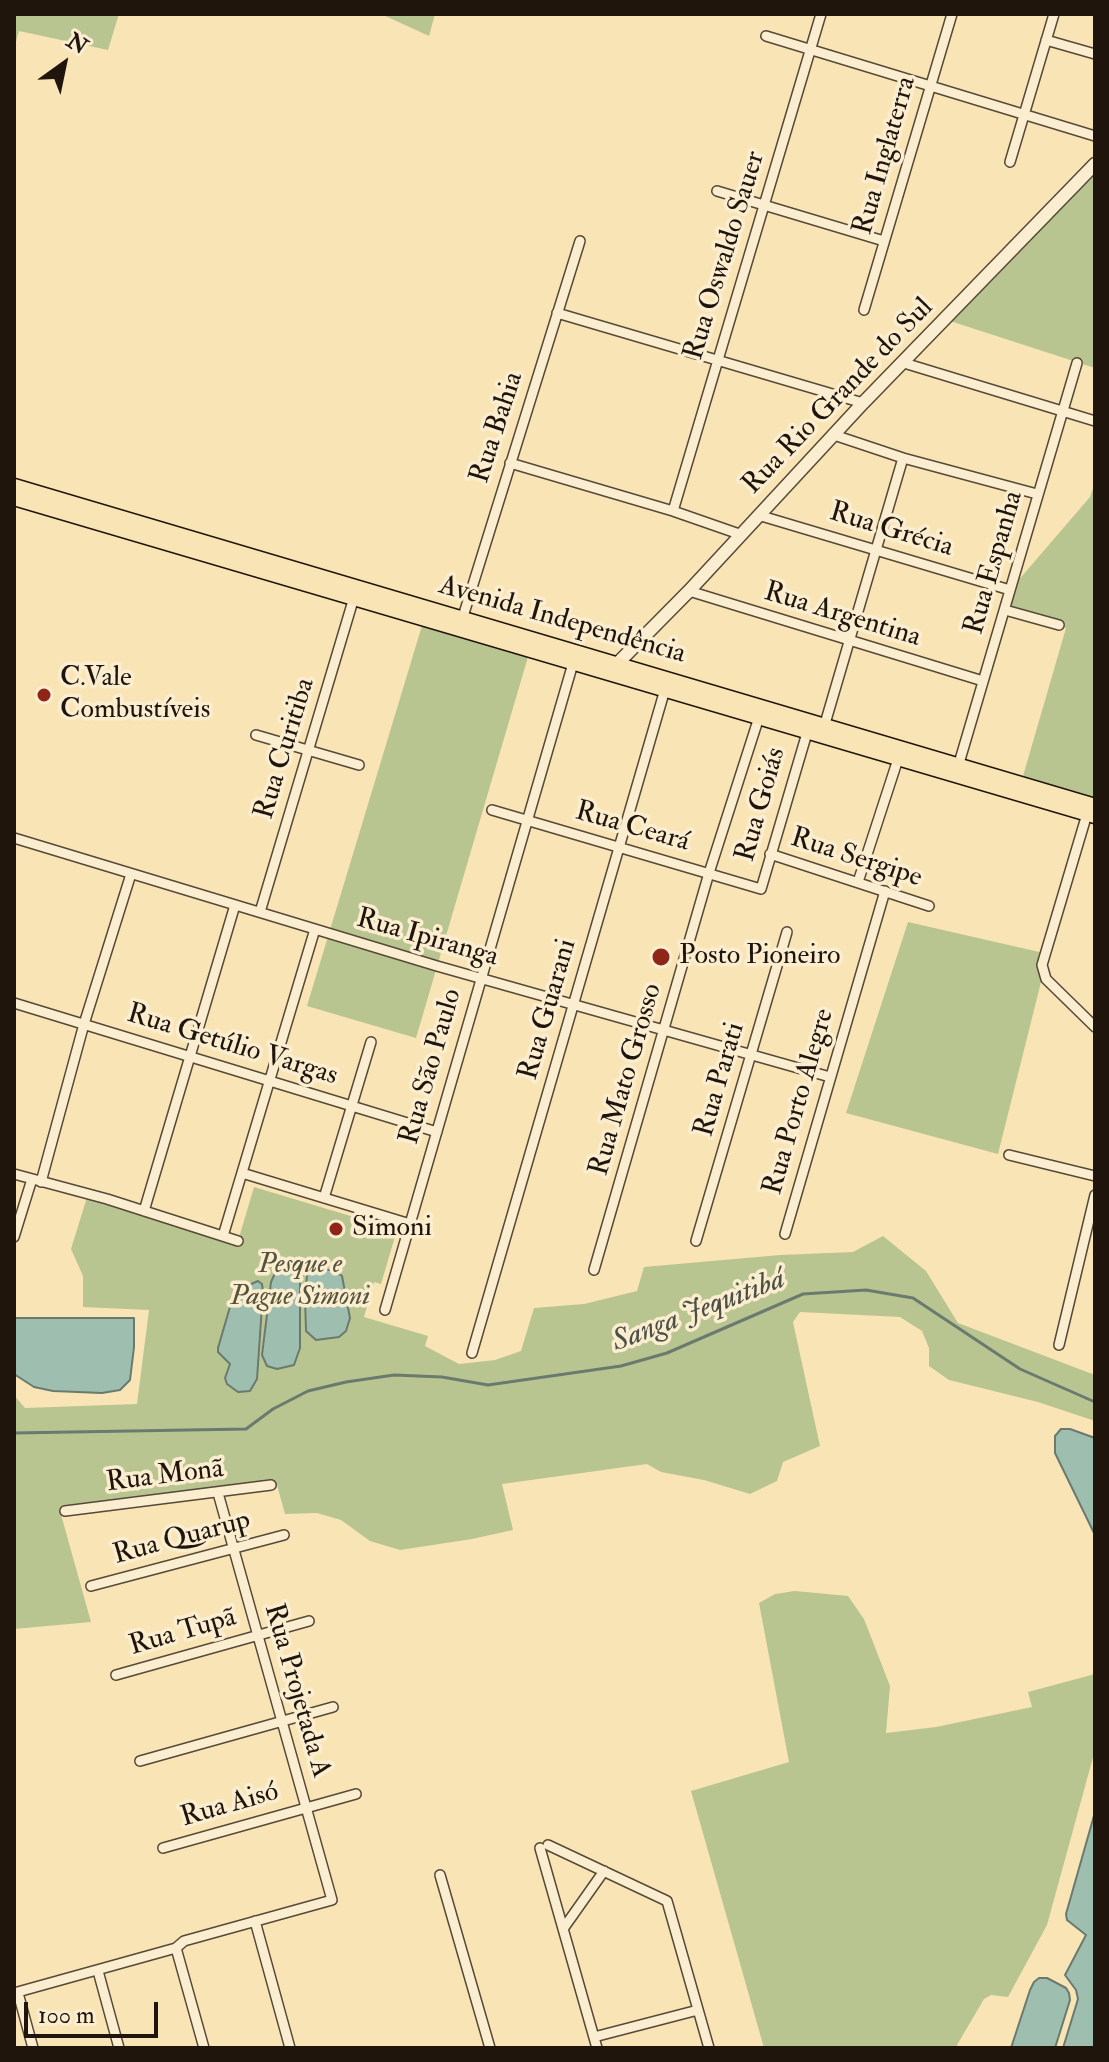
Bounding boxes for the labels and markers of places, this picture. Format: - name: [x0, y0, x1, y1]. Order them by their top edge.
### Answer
- place label: C.Vale Combustíveis: [60, 662, 210, 728]
- marker: C.Vale Combustíveis: [35, 686, 53, 704]
- place label: Posto Pioneiro: [679, 940, 840, 974]
- marker: Posto Pioneiro: [650, 946, 672, 968]
- place label: Simoni: [352, 1212, 432, 1246]
- marker: Simoni: [327, 1220, 345, 1238]

